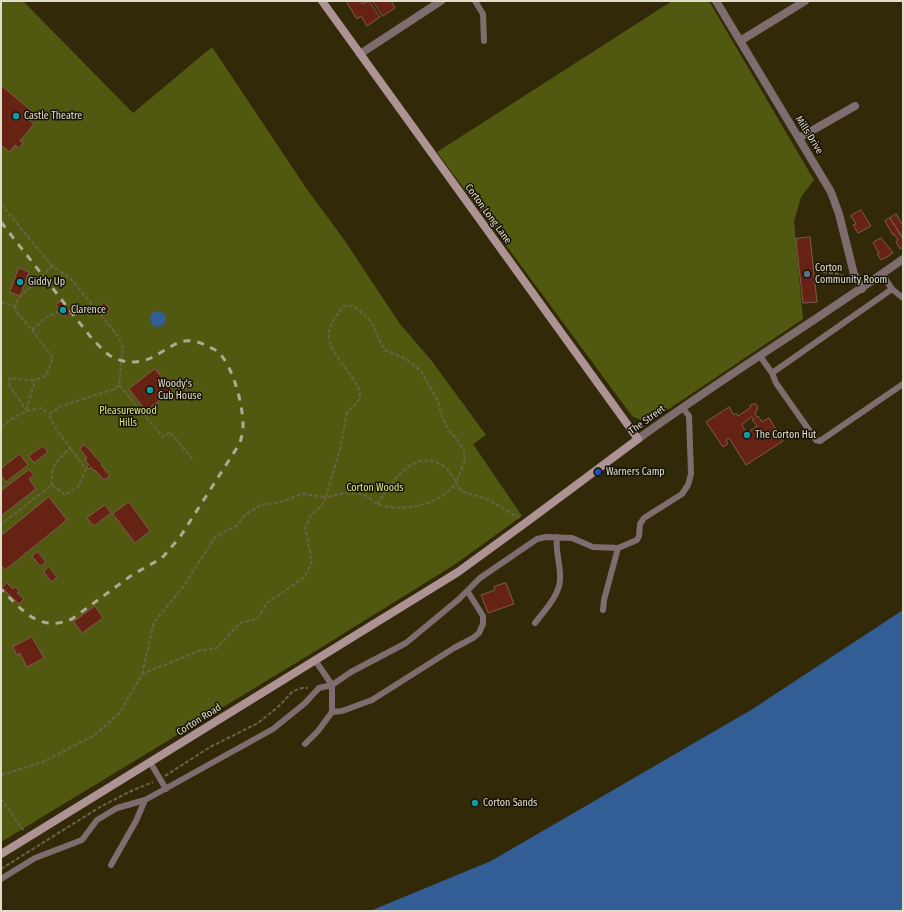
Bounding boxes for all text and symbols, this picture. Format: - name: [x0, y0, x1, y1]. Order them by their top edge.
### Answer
- place label: Castle Theatre: [24, 110, 82, 122]
- marker: Castle Theatre: [11, 111, 21, 121]
- street label: Mills Drive: [793, 114, 825, 156]
- street label: Corton Long Lane: [462, 182, 514, 246]
- place label: Corton Community Room: [815, 262, 887, 286]
- marker: Corton Community Room: [802, 269, 812, 279]
- place label: Giddy Up: [28, 276, 65, 288]
- marker: Giddy Up: [15, 277, 25, 287]
- place label: Clarence: [71, 304, 106, 316]
- marker: Clarence: [58, 305, 68, 315]
- place label: Woody's Cub House: [158, 378, 202, 402]
- marker: Woody's Cub House: [145, 385, 155, 395]
- street label: The Street: [627, 403, 667, 437]
- park label: Pleasurewood Hills: [99, 405, 157, 428]
- place label: The Corton Hut: [755, 429, 816, 441]
- marker: The Corton Hut: [742, 430, 752, 440]
- place label: Warners Camp: [606, 466, 665, 478]
- marker: Warners Camp: [593, 467, 603, 477]
- park label: Corton Woods: [346, 482, 404, 494]
- street label: Corton Road: [174, 702, 224, 738]
- place label: Corton Sands: [483, 797, 537, 809]
- marker: Corton Sands: [470, 798, 480, 808]

